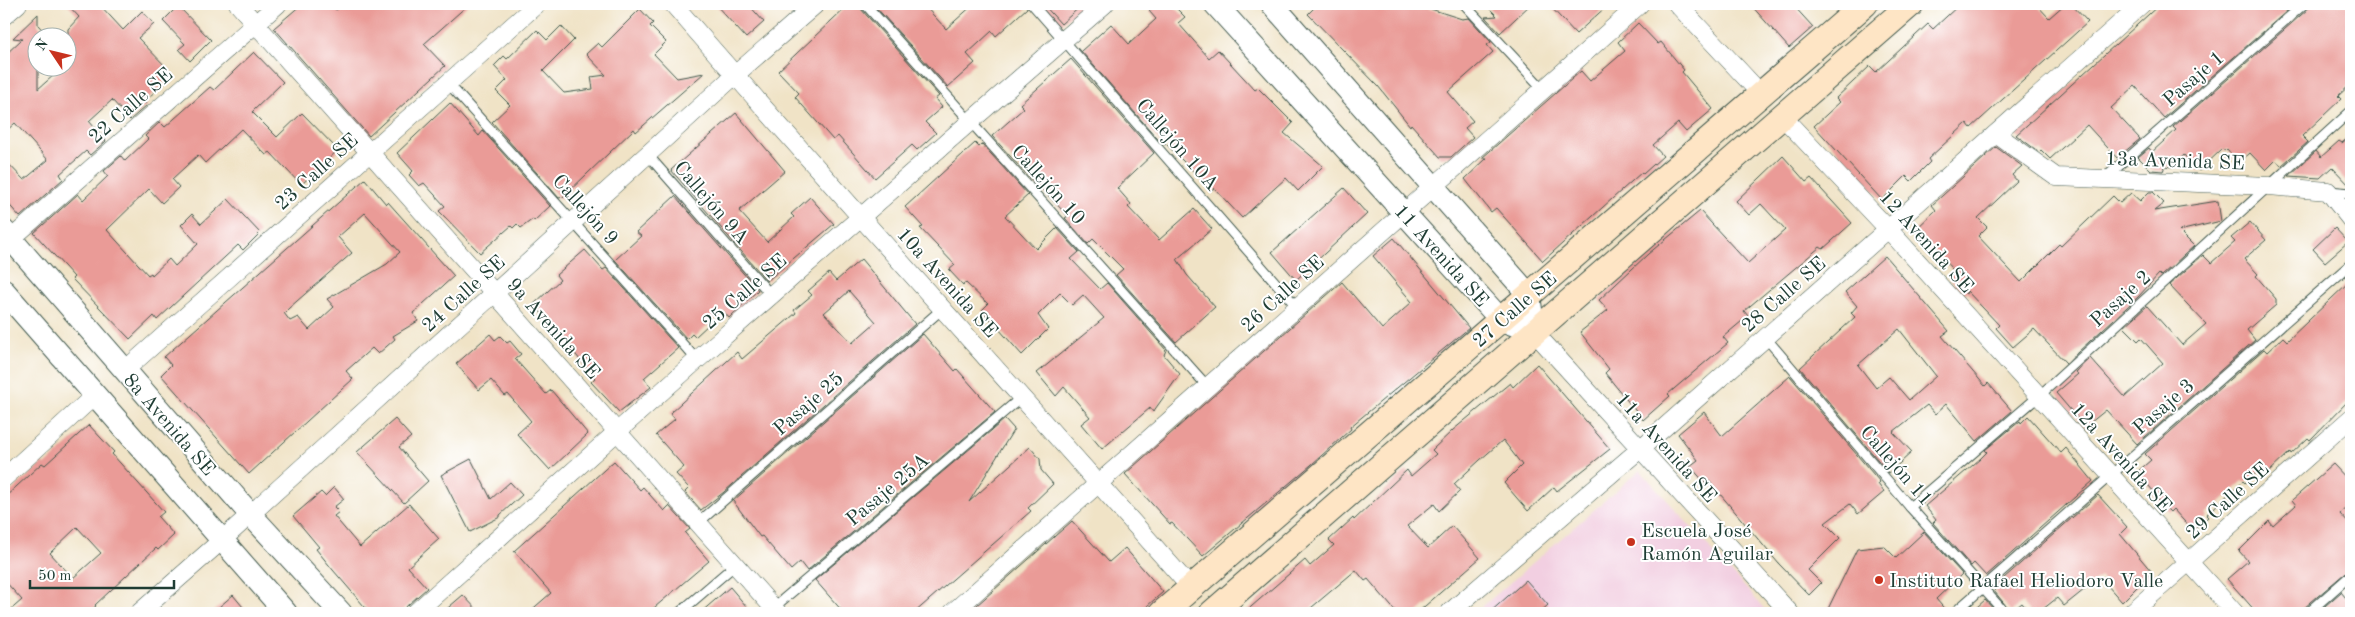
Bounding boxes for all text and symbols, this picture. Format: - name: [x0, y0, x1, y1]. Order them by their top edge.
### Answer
- north arrow: [28, 28, 78, 78]
- text: N: [33, 36, 51, 54]
- street label: Pasaje 1: [2160, 48, 2229, 111]
- street label: 22 Calle SE: [86, 65, 177, 148]
- street label: Callejón 10A: [1131, 96, 1222, 195]
- street label: 23 Calle SE: [272, 130, 363, 215]
- street label: Callejón 10: [1007, 142, 1088, 229]
- street label: 13a Avenida SE: [2105, 150, 2245, 174]
- street label: Callejón 9A: [669, 158, 752, 249]
- street label: Callejón 9: [548, 171, 621, 250]
- street label: 12 Avenida SE: [1875, 187, 1976, 297]
- street label: 11 Avenida SE: [1390, 201, 1491, 311]
- street label: 10a Avenida SE: [892, 225, 1001, 342]
- street label: 25 Calle SE: [700, 251, 791, 334]
- street label: 24 Calle SE: [419, 252, 510, 337]
- street label: 26 Calle SE: [1238, 252, 1329, 337]
- street label: 28 Calle SE: [1739, 254, 1830, 337]
- street label: Pasaje 2: [2087, 267, 2156, 332]
- street label: 27 Calle SE: [1470, 269, 1561, 352]
- street label: 9a Avenida SE: [502, 275, 603, 384]
- street label: Pasaje 25: [770, 369, 848, 440]
- street label: 8a Avenida SE: [119, 370, 218, 480]
- street label: Pasaje 3: [2130, 376, 2199, 439]
- street label: 11a Avenida SE: [1611, 390, 1720, 507]
- street label: 12a Avenida SE: [2066, 400, 2175, 517]
- street label: Callejón 11: [1855, 422, 1936, 510]
- street label: Pasaje 25A: [843, 450, 933, 531]
- street label: 29 Calle SE: [2183, 459, 2274, 544]
- place label: Escuela José Ramón Aguilar: [1641, 522, 1773, 565]
- marker: Escuela José Ramón Aguilar: [1625, 536, 1637, 548]
- scale bar: [30, 557, 174, 589]
- text: 50 m: [38, 569, 72, 584]
- place label: Instituto Rafael Heliodoro Valle: [1889, 572, 2163, 592]
- marker: Instituto Rafael Heliodoro Valle: [1873, 574, 1885, 586]

